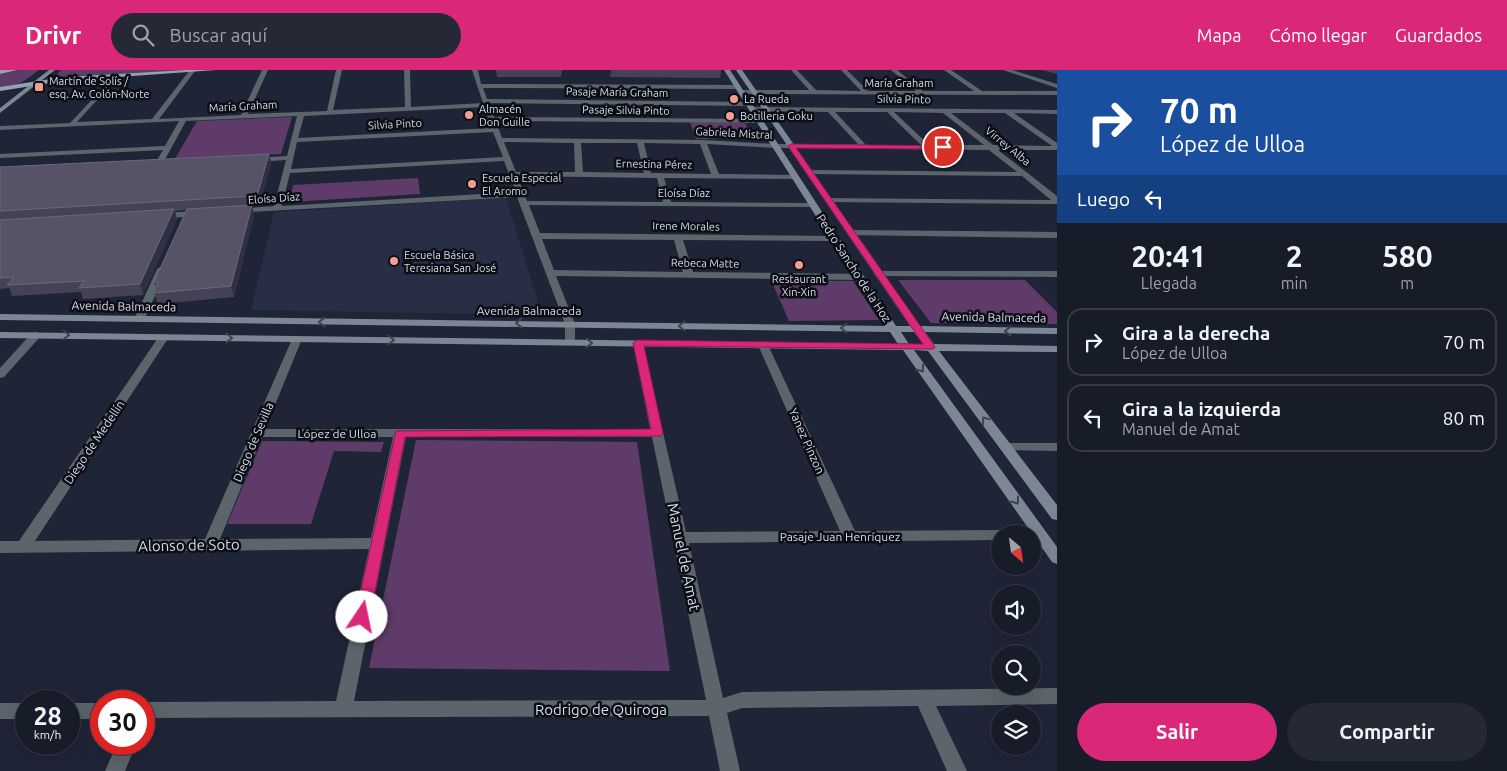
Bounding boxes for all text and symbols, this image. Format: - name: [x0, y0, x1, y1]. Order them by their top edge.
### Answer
- search box: [111, 13, 461, 58]
- icon: search: [129, 21, 157, 49]
- text: Drivr: [25, 22, 81, 49]
- text: Buscar aquí: [169, 24, 267, 46]
- text: Mapa: [1197, 25, 1242, 45]
- text: Cómo llegar: [1270, 25, 1367, 45]
- text: Guardados: [1395, 25, 1482, 45]
- place label: Martín de Solís / esq. Av. Colón-Norte: [49, 75, 150, 100]
- street label: María Graham: [865, 77, 933, 89]
- marker: Martín de Solís / esq. Av. Colón-Norte: [33, 81, 45, 93]
- street label: Pasaje María Graham: [566, 85, 668, 99]
- icon: right: [1077, 90, 1142, 155]
- text: 70 m: [1160, 90, 1238, 130]
- marker: La Rueda: [728, 93, 740, 105]
- place label: La Rueda: [744, 93, 789, 105]
- street label: Silvia Pinto: [877, 93, 931, 105]
- street label: María Graham: [208, 98, 278, 114]
- place label: Almacén Don Guille: [479, 103, 530, 128]
- street label: Pasaje Silvia Pinto: [582, 103, 670, 117]
- marker: Almacén Don Guille: [463, 109, 475, 121]
- marker: Botilleria Goku: [724, 110, 736, 122]
- place label: Botilleria Goku: [740, 110, 813, 122]
- street label: Silvia Pinto: [368, 117, 422, 131]
- street label: Virrey Alba: [983, 124, 1033, 168]
- street label: Gabriela Mistral: [695, 125, 773, 141]
- pin: [922, 126, 964, 168]
- text: López de Ulloa: [1160, 131, 1305, 156]
- icon: arrive: [929, 133, 957, 161]
- street label: Ernestina Pérez: [616, 157, 692, 171]
- place label: Escuela Especial El Aromo: [482, 172, 561, 197]
- marker: Escuela Especial El Aromo: [466, 178, 478, 190]
- icon: left: [1140, 185, 1168, 213]
- street label: Eloísa Díaz: [658, 187, 710, 199]
- text: Luego: [1077, 188, 1130, 210]
- street label: Eloísa Díaz: [248, 190, 300, 206]
- street label: Pedro Sancho de la Hoz: [814, 212, 894, 325]
- street label: Irene Morales: [652, 219, 720, 233]
- text: 20:41: [1131, 239, 1206, 273]
- text: 2: [1286, 239, 1303, 273]
- text: 580: [1382, 239, 1433, 273]
- place label: Escuela Básica Teresiana San José: [404, 249, 496, 274]
- marker: Escuela Básica Teresiana San José: [388, 255, 400, 267]
- street label: Rebeca Matte: [671, 256, 739, 270]
- marker: Restaurant Xin-Xin: [793, 259, 805, 271]
- place label: Restaurant Xin-Xin: [772, 273, 827, 298]
- text: Llegada: [1141, 274, 1197, 292]
- text: min: [1281, 274, 1308, 292]
- text: m: [1400, 274, 1414, 292]
- street label: Avenida Balmaceda: [72, 299, 176, 313]
- street label: Avenida Balmaceda: [477, 304, 581, 317]
- street label: Avenida Balmaceda: [942, 310, 1046, 324]
- one-way arrow: [318, 317, 326, 327]
- one-way arrow: [515, 318, 523, 328]
- one-way arrow: [678, 321, 686, 331]
- text: Gira a la derecha: [1122, 322, 1270, 344]
- one-way arrow: [840, 323, 848, 334]
- one-way arrow: [1004, 326, 1012, 336]
- icon: right: [1079, 328, 1107, 356]
- one-way arrow: [62, 330, 70, 341]
- text: 70 m: [1443, 331, 1485, 353]
- one-way arrow: [225, 333, 233, 343]
- one-way arrow: [388, 335, 395, 345]
- one-way arrow: [585, 337, 593, 348]
- text: López de Ulloa: [1122, 344, 1227, 362]
- one-way arrow: [915, 363, 924, 373]
- street label: Diego de Medellín: [61, 398, 127, 486]
- text: Gira a la izquierda: [1122, 398, 1281, 420]
- street label: Diego de Sevilla: [230, 400, 276, 484]
- icon: left: [1079, 404, 1107, 432]
- street label: Yanez Pinzon: [787, 406, 827, 476]
- text: 80 m: [1443, 407, 1485, 429]
- one-way arrow: [983, 417, 991, 426]
- text: Manuel de Amat: [1122, 420, 1240, 438]
- street label: López de Ulloa: [297, 427, 377, 440]
- one-way arrow: [1010, 495, 1019, 505]
- street label: Manuel de Amat: [664, 501, 704, 613]
- north arrow: [991, 525, 1041, 575]
- map controls: [991, 525, 1041, 755]
- street label: Pasaje Juan Henríquez: [780, 530, 901, 543]
- street label: Alonso de Soto: [138, 536, 240, 554]
- button: sound: [991, 585, 1041, 635]
- position arrow: [335, 590, 387, 642]
- button: search: [991, 645, 1041, 695]
- speed limit sign: 30: [90, 690, 155, 755]
- street label: Rodrigo de Quiroga: [535, 701, 667, 718]
- text: 28: [33, 702, 62, 730]
- button: Salir: [1077, 703, 1277, 761]
- button: Compartir: [1287, 703, 1487, 761]
- button: layers: [991, 705, 1041, 755]
- text: km/h: [34, 728, 61, 741]

